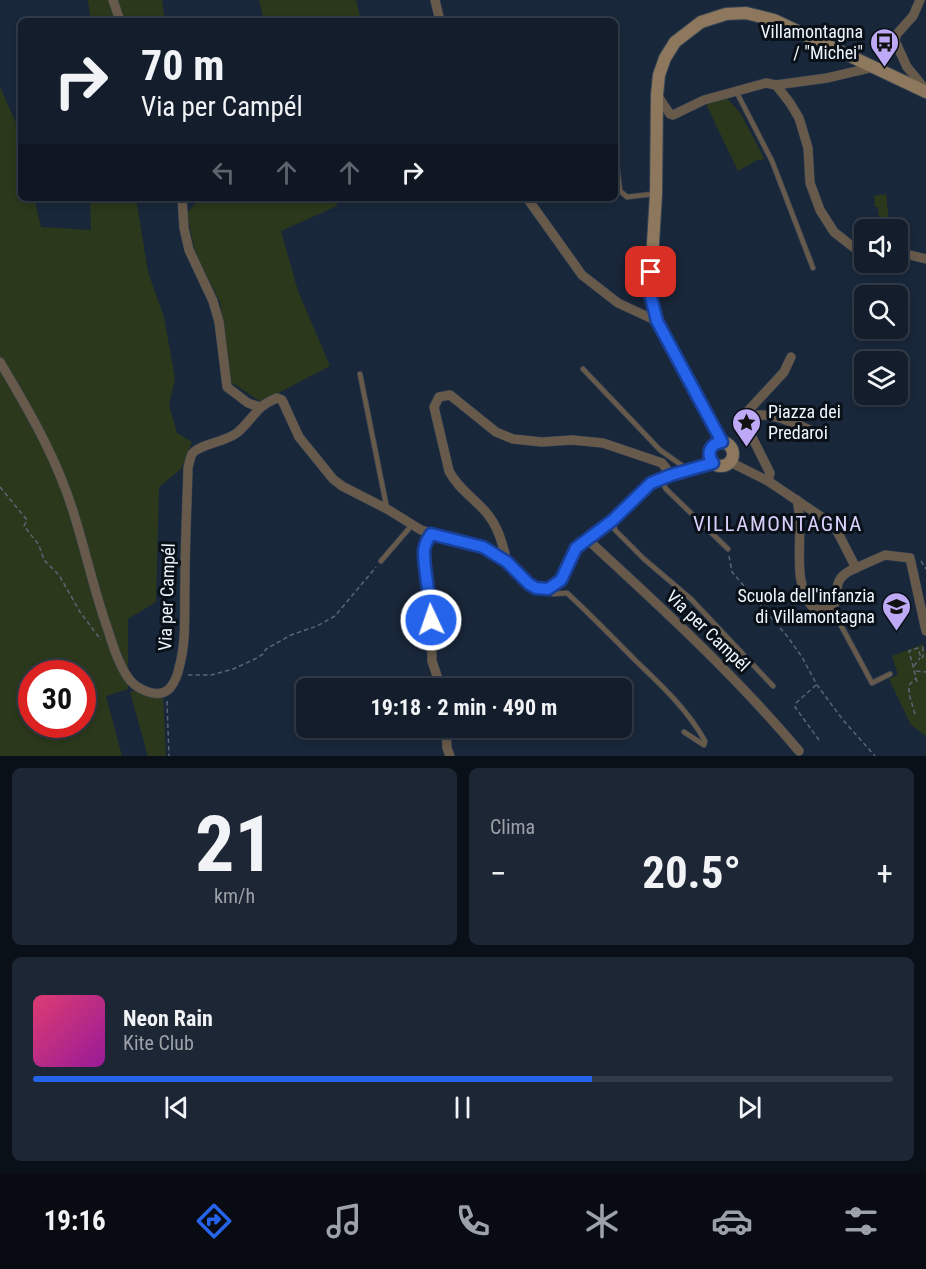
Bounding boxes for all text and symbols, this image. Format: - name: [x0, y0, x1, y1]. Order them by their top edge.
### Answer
- place label: Villamontagna / "Michei": [760, 21, 863, 63]
- bus stop icon: Villamontagna / "Michei": [868, 26, 900, 68]
- text: 70 m: [141, 41, 224, 90]
- icon: right: [42, 42, 120, 120]
- text: Via per Campél: [141, 91, 303, 123]
- icon: left: [207, 156, 240, 189]
- icon: ahead: [270, 156, 303, 189]
- icon: ahead: [333, 156, 366, 189]
- icon: right: [396, 156, 429, 189]
- map controls: [854, 219, 908, 405]
- button: sound: [854, 219, 908, 273]
- pin: [625, 246, 676, 297]
- icon: arrive: [634, 255, 667, 288]
- button: search: [854, 285, 908, 339]
- button: layers: [854, 351, 908, 405]
- place label: Piazza dei Predaroi: [768, 401, 841, 443]
- place icon: Piazza dei Predaroi: [731, 406, 763, 448]
- district label: VILLAMONTAGNA: [693, 512, 863, 536]
- street label: Via per Campél: [154, 543, 179, 651]
- place label: Scuola dell'infanzia di Villamontagna: [737, 585, 875, 627]
- street label: Via per Campél: [662, 586, 754, 676]
- position arrow: [399, 588, 463, 652]
- school or university icon: Scuola dell'infanzia di Villamontagna: [880, 590, 912, 632]
- speed limit sign: 30: [18, 660, 96, 738]
- text: 19:18 · 2 min · 490 m: [371, 695, 557, 720]
- text: 21: [195, 799, 274, 890]
- text: Clima: [490, 815, 535, 839]
- text: 20.5°: [642, 846, 741, 899]
- text: −: [490, 854, 507, 893]
- text: +: [877, 854, 893, 893]
- text: km/h: [214, 884, 255, 908]
- text: Neon Rain: [123, 1006, 213, 1031]
- text: Kite Club: [123, 1031, 194, 1055]
- icon: previous: [160, 1091, 193, 1124]
- icon: pause: [446, 1091, 479, 1124]
- icon: next: [733, 1091, 766, 1124]
- icon: directions: [193, 1200, 235, 1242]
- icon: music: [323, 1200, 365, 1242]
- icon: phone: [452, 1200, 494, 1242]
- icon: climate: [581, 1200, 623, 1242]
- icon: car: [711, 1200, 753, 1242]
- icon: filters: [840, 1200, 882, 1242]
- text: 19:16: [44, 1205, 106, 1237]

